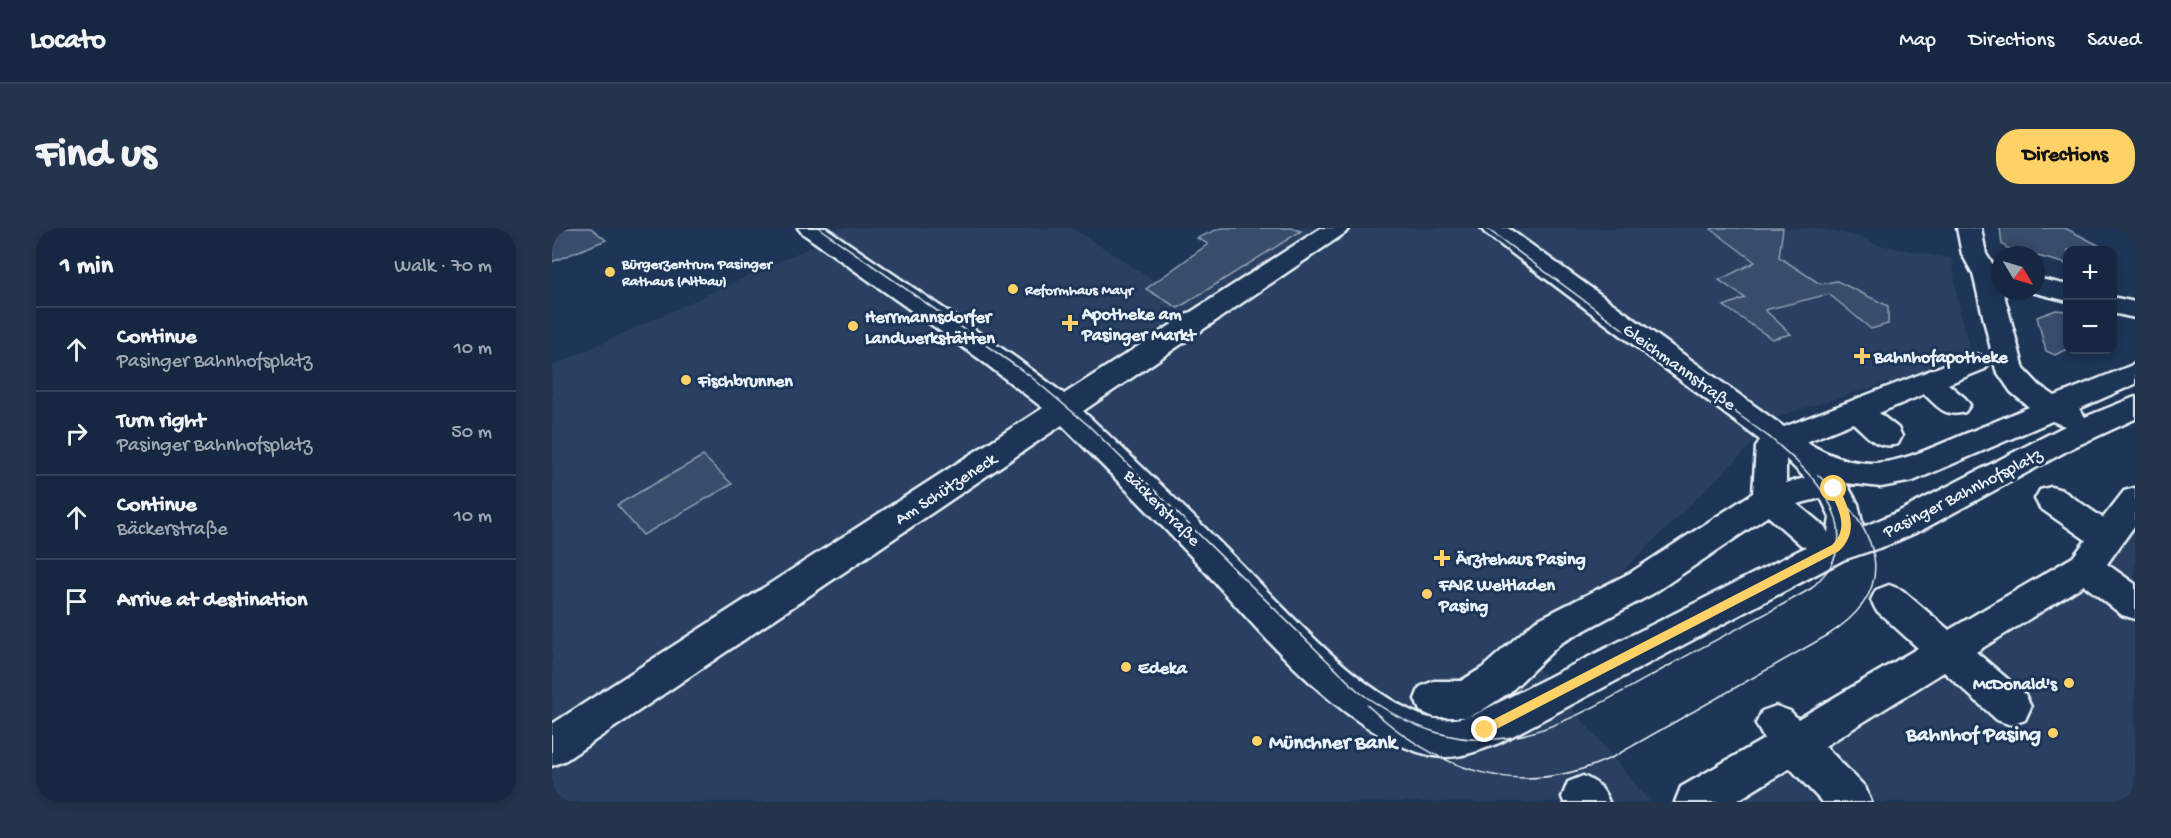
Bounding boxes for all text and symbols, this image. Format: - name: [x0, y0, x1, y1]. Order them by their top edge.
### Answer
- text: Locato: [30, 25, 106, 58]
- text: Map: [1899, 29, 1936, 54]
- text: Directions: [1969, 29, 2054, 54]
- text: Saved: [2087, 29, 2141, 54]
- button: Directions: [1996, 129, 2135, 184]
- text: Find us: [36, 132, 156, 181]
- north arrow: [1991, 246, 2045, 300]
- map controls: [2063, 246, 2117, 354]
- button: +: [2063, 246, 2117, 300]
- text: 1 min: [60, 252, 113, 283]
- text: Walk · 70 m: [394, 256, 492, 279]
- place label: Bürgerzentrum Pasinger Rathaus (Altbau): [621, 256, 774, 291]
- marker: Bürgerzentrum Pasinger Rathaus (Altbau): [603, 265, 617, 279]
- marker: Reformhaus Mayr: [1006, 282, 1020, 296]
- place label: Reformhaus Mayr: [1024, 282, 1135, 300]
- button: −: [2063, 300, 2117, 354]
- place label: Apotheke am Pasinger Markt: [1081, 305, 1197, 347]
- place label: Herrmannsdorfer Landwerkstätten: [865, 308, 995, 350]
- marker: Apotheke am Pasinger Markt: [1063, 316, 1077, 330]
- marker: Herrmannsdorfer Landwerkstätten: [846, 319, 860, 333]
- street label: Gleichmannstraße: [1618, 320, 1740, 417]
- text: Continue: [117, 325, 197, 351]
- icon: ahead: [60, 333, 93, 366]
- text: 10 m: [454, 338, 492, 361]
- place label: Bahnhofapotheke: [1873, 348, 2008, 369]
- marker: Bahnhofapotheke: [1855, 349, 1869, 363]
- text: Pasinger Bahnhofsplatz: [117, 351, 312, 374]
- place label: Fischbrunnen: [697, 372, 793, 393]
- marker: Fischbrunnen: [679, 373, 693, 387]
- text: Turn right: [117, 409, 205, 435]
- icon: right: [60, 417, 93, 450]
- text: 50 m: [451, 422, 492, 445]
- text: Pasinger Bahnhofsplatz: [117, 435, 312, 458]
- street label: Pasinger Bahnhofsplatz: [1879, 444, 2047, 544]
- street label: Am Schützeneck: [892, 448, 1003, 531]
- street label: Bäckerstraße: [1118, 465, 1204, 552]
- route start: [1820, 475, 1846, 501]
- text: Continue: [117, 493, 197, 519]
- icon: ahead: [60, 501, 93, 534]
- text: 10 m: [454, 506, 492, 529]
- text: Bäckerstraße: [117, 519, 228, 542]
- marker: Ärztehaus Pasing: [1433, 549, 1451, 567]
- place label: Ärztehaus Pasing: [1455, 550, 1586, 571]
- place label: FAIR Weltladen Pasing: [1438, 576, 1556, 618]
- icon: arrive: [60, 585, 93, 618]
- marker: FAIR Weltladen Pasing: [1420, 587, 1434, 601]
- text: Arrive at destination: [117, 588, 307, 614]
- place label: Edeka: [1138, 659, 1188, 680]
- marker: Edeka: [1119, 660, 1133, 674]
- place label: McDonald's: [1973, 675, 2058, 696]
- marker: McDonald's: [2062, 676, 2076, 690]
- route end: [1471, 716, 1497, 742]
- place label: Bahnhof Pasing: [1905, 724, 2041, 749]
- marker: Bahnhof Pasing: [2046, 726, 2060, 740]
- place label: Münchner Bank: [1269, 732, 1399, 757]
- marker: Münchner Bank: [1250, 734, 1264, 748]

